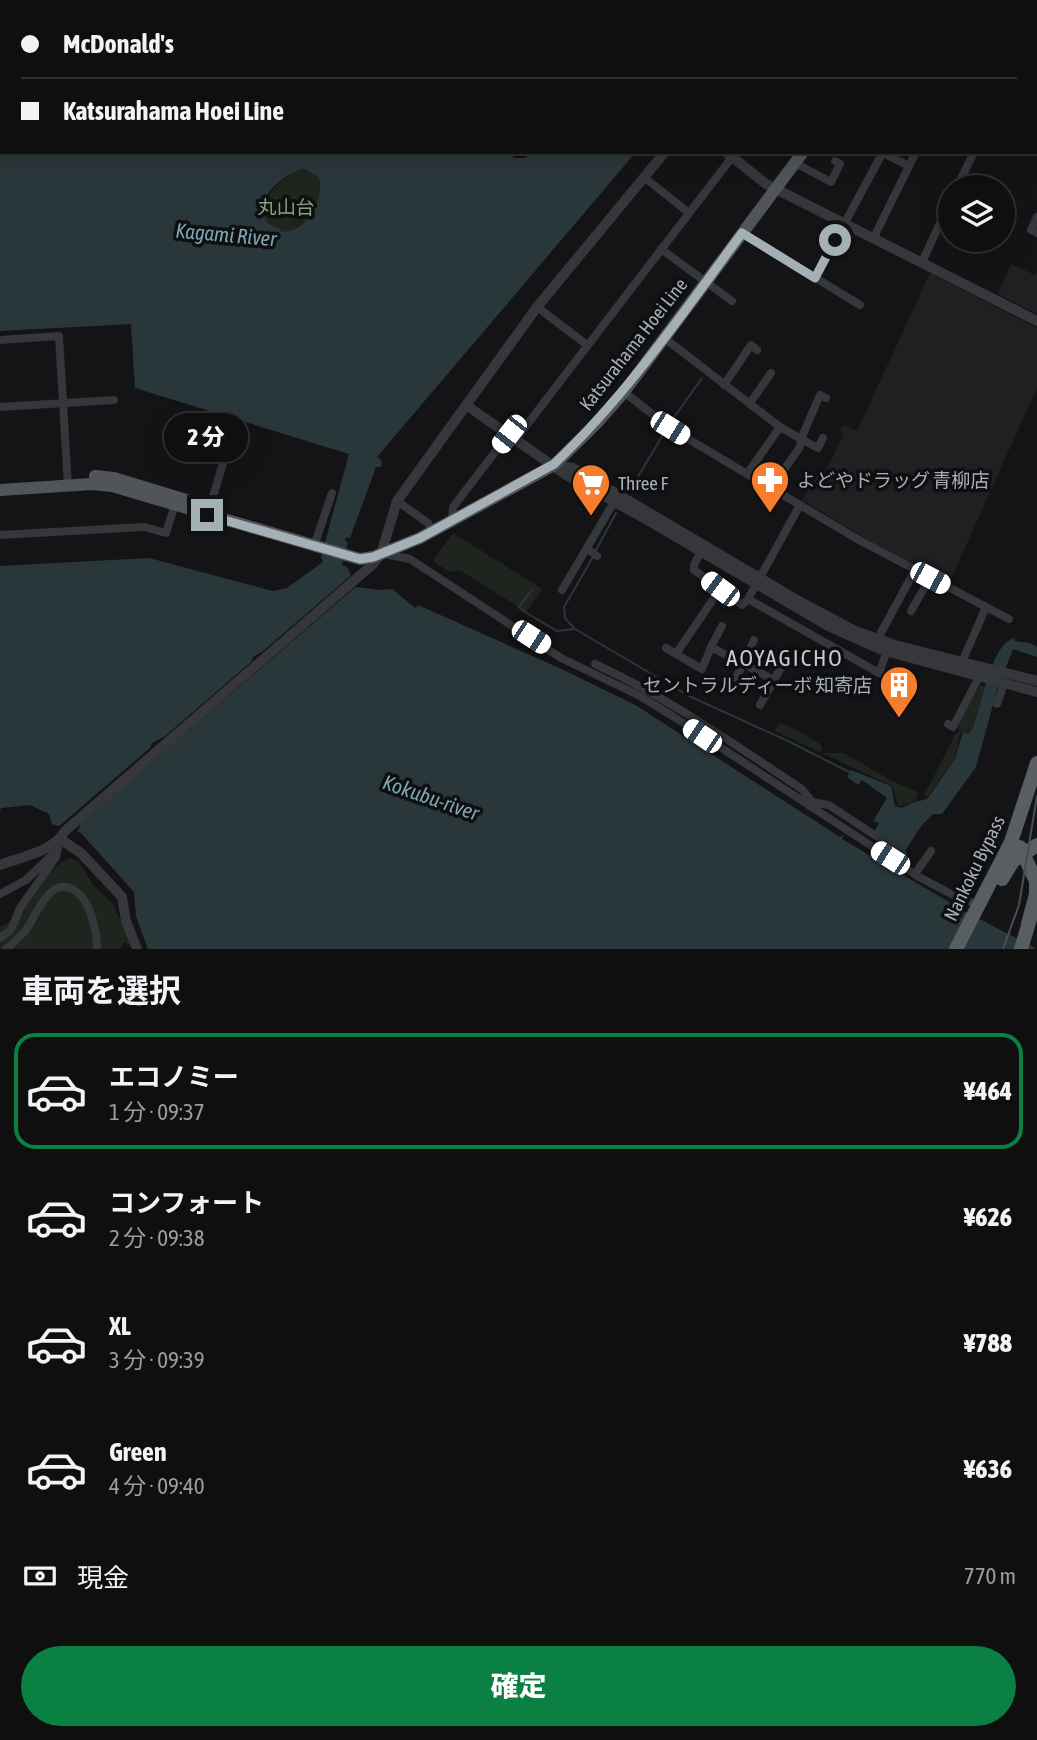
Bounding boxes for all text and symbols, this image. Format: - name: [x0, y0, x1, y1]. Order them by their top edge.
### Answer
- text: McDonald's: [63, 29, 174, 59]
- text: Katsurahama Hoei Line: [63, 96, 284, 126]
- map controls: [938, 175, 1015, 252]
- button: layers: [938, 175, 1015, 252]
- park label: 丸山台: [257, 196, 315, 218]
- water label: Kagami River: [175, 218, 278, 250]
- route start: [819, 224, 851, 256]
- street label: Katsurahama Hoei Line: [575, 274, 691, 414]
- car: [647, 408, 694, 448]
- car: [488, 411, 531, 457]
- callout: 2 分: [165, 414, 249, 462]
- text: 2 分: [188, 424, 224, 450]
- pharmacy icon: よどやドラッグ 青柳店: [749, 459, 791, 514]
- supermarket icon: Three F: [570, 462, 612, 517]
- place label: よどやドラッグ 青柳店: [797, 469, 990, 491]
- place label: Three F: [618, 472, 669, 494]
- route end: [191, 499, 223, 531]
- car: [907, 559, 954, 597]
- car: [697, 568, 744, 610]
- car: [508, 617, 555, 657]
- district label: AOYAGICHO: [726, 645, 844, 671]
- building icon: セントラルディーボ 知寄店: [878, 664, 920, 719]
- place label: セントラルディーボ 知寄店: [643, 674, 872, 696]
- car: [679, 716, 726, 756]
- water label: Kokubu-river: [380, 769, 483, 825]
- street label: Nankoku Bypass: [939, 812, 1009, 924]
- car: [867, 838, 914, 878]
- text: 車両を選択: [21, 972, 181, 1009]
- icon: car: [25, 1060, 88, 1123]
- text: エコノミー: [109, 1062, 239, 1092]
- text: ¥464: [964, 1076, 1012, 1106]
- text: 1 分 · 09:37: [109, 1099, 205, 1125]
- icon: car: [25, 1186, 88, 1249]
- text: コンフォート: [109, 1188, 264, 1218]
- text: ¥626: [964, 1202, 1012, 1232]
- text: 2 分 · 09:38: [109, 1225, 205, 1251]
- text: XL: [109, 1311, 131, 1341]
- icon: car: [25, 1312, 88, 1375]
- text: ¥788: [964, 1328, 1012, 1358]
- text: 3 分 · 09:39: [109, 1347, 205, 1373]
- text: Green: [109, 1437, 167, 1467]
- icon: car: [25, 1438, 88, 1501]
- text: ¥636: [964, 1454, 1012, 1484]
- text: 4 分 · 09:40: [109, 1473, 205, 1499]
- icon: cash: [21, 1557, 59, 1595]
- text: 現金: [77, 1563, 129, 1593]
- text: 770 m: [964, 1563, 1016, 1589]
- button: 確定: [21, 1646, 1016, 1726]

